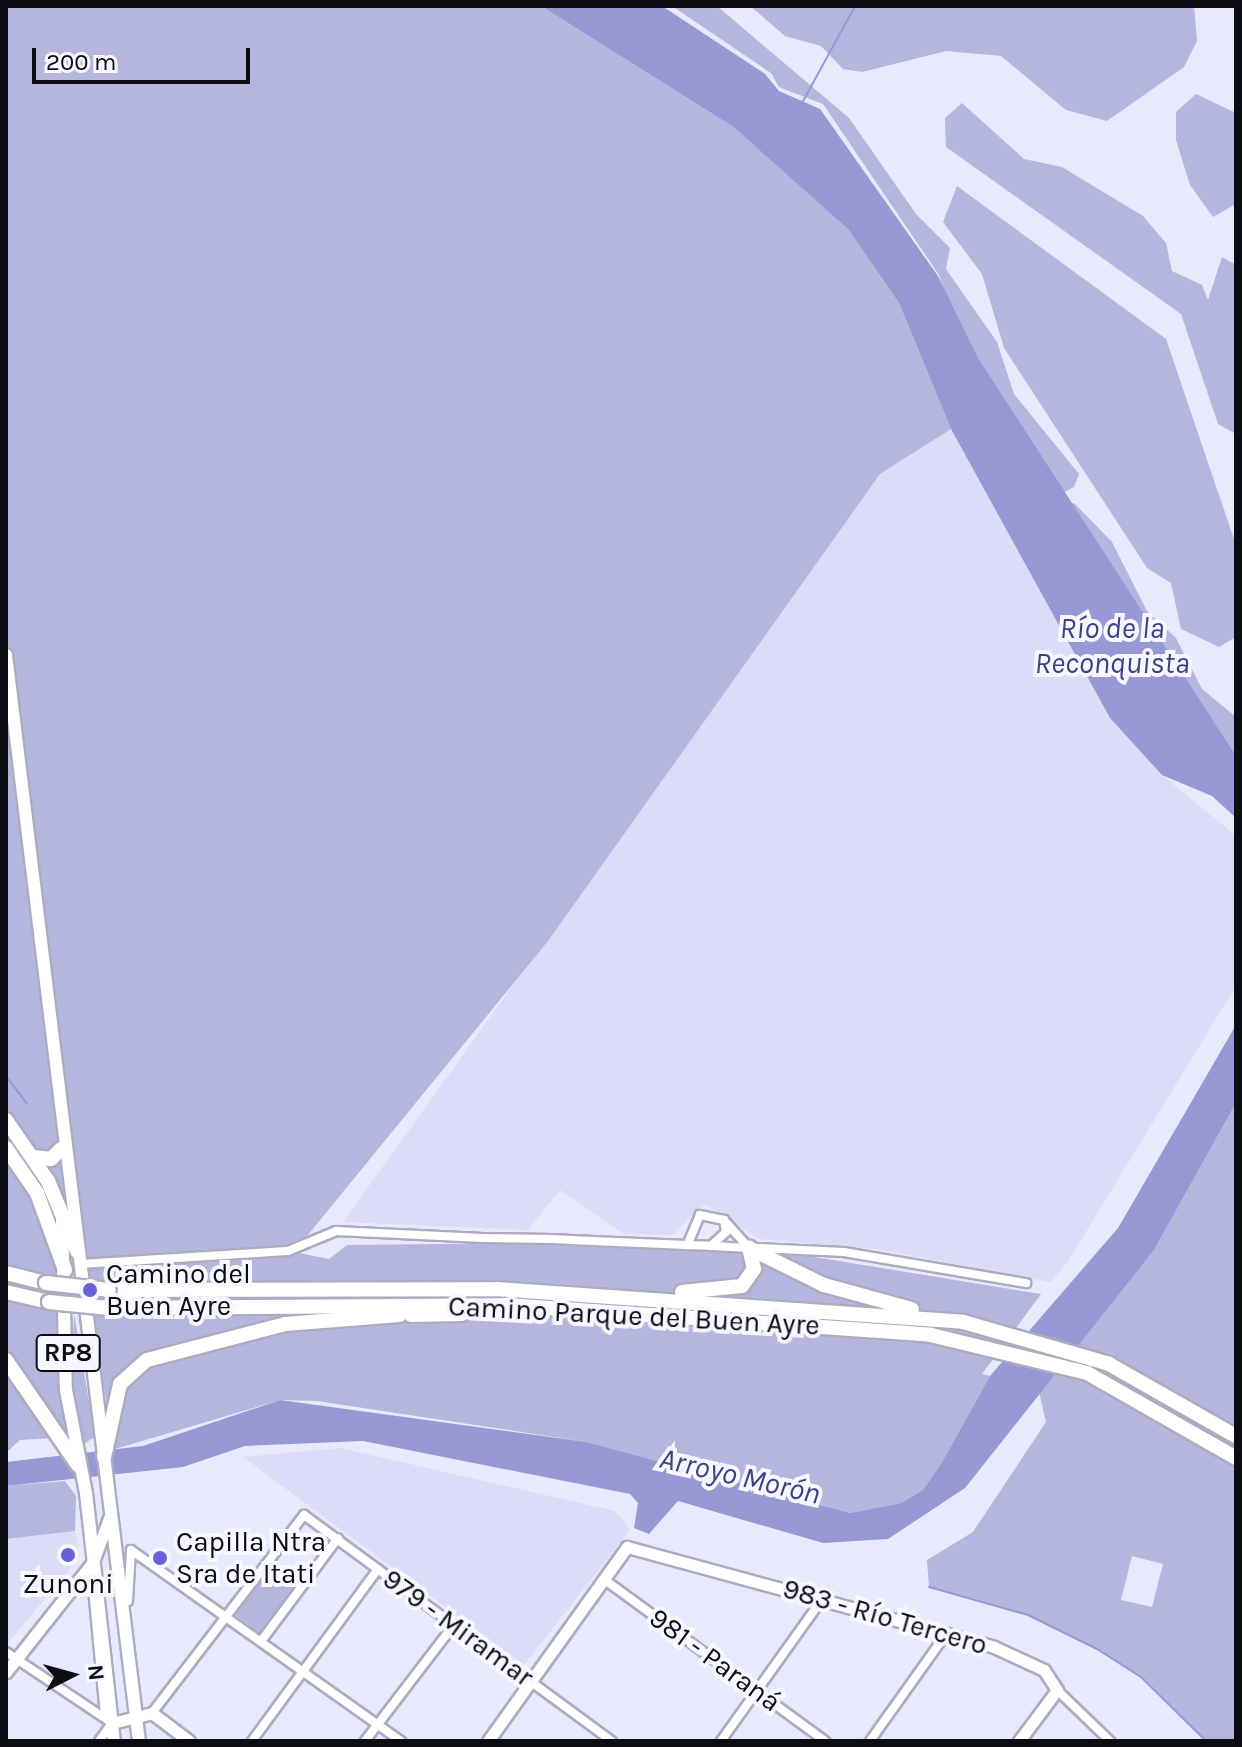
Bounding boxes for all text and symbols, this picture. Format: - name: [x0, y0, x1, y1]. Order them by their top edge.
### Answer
- scale bar: [36, 32, 254, 82]
- text: 200 m: [46, 48, 117, 76]
- water label: Río de la Reconquista: [1034, 610, 1190, 680]
- place label: Camino del Buen Ayre: [106, 1257, 251, 1323]
- marker: Camino del Buen Ayre: [81, 1281, 99, 1299]
- street label: Camino Parque del Buen Ayre: [447, 1289, 821, 1343]
- road number: RP8: [34, 1331, 102, 1375]
- water label: Arroyo Morón: [656, 1440, 824, 1512]
- place label: Capilla Ntra Sra de Itati: [176, 1525, 326, 1591]
- marker: Zunoni: [59, 1546, 77, 1564]
- marker: Capilla Ntra Sra de Itati: [151, 1549, 169, 1567]
- street label: 979 - Miramar: [376, 1562, 540, 1694]
- place label: Zunoni: [23, 1567, 113, 1601]
- street label: 983 - Río Tercero: [779, 1572, 991, 1662]
- street label: 981 - Paraná: [643, 1601, 787, 1719]
- north arrow: [32, 1635, 112, 1715]
- text: N: [82, 1663, 110, 1682]

